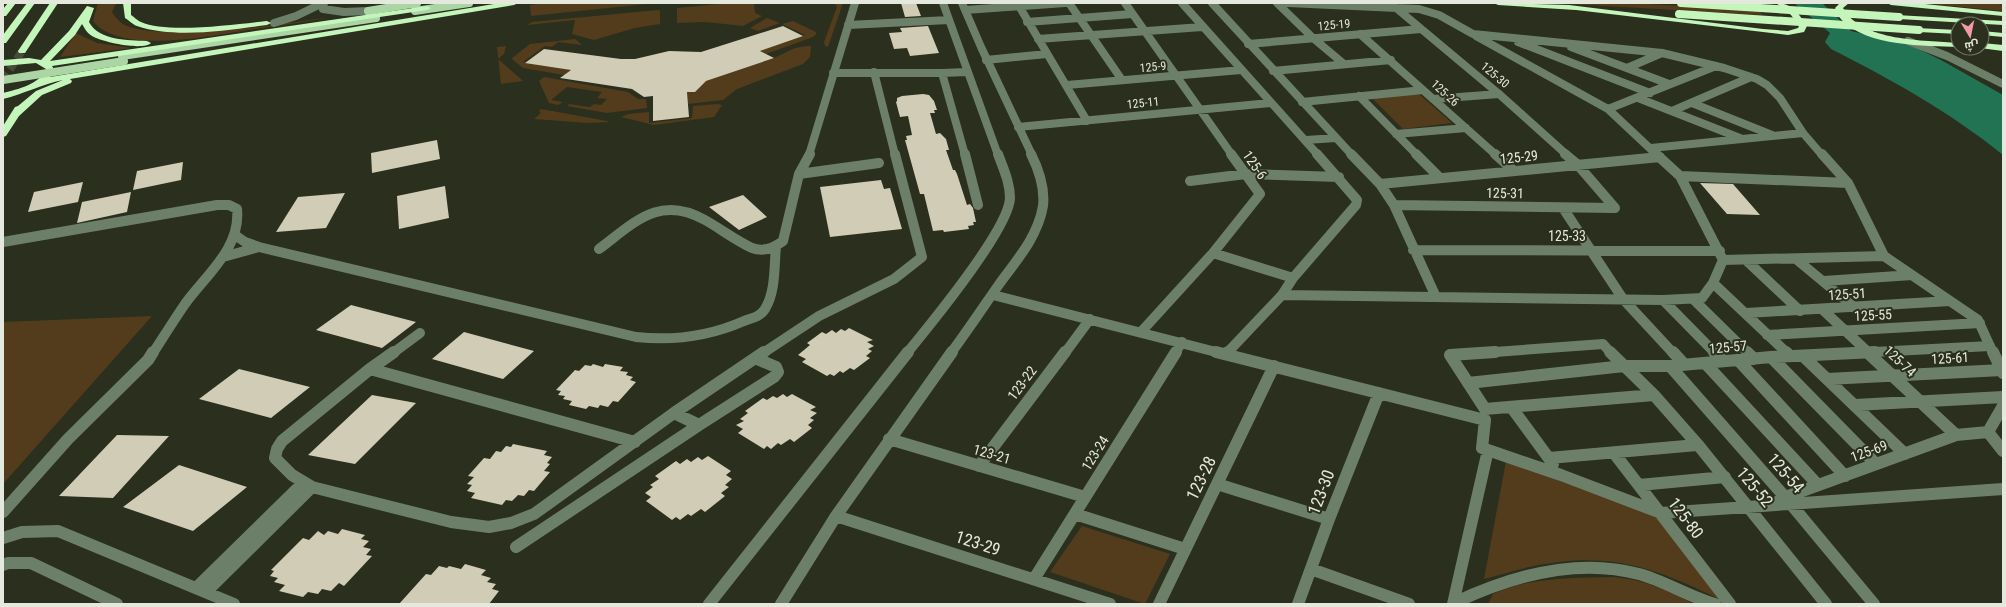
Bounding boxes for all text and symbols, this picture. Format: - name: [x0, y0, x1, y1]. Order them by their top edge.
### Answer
- north arrow: [1950, 16, 1990, 56]
- street label: 125-19: [1317, 17, 1351, 33]
- text: ش: [1964, 38, 1980, 53]
- street label: 125-9: [1139, 59, 1167, 75]
- street label: 125-30: [1478, 59, 1512, 91]
- street label: 125-26: [1428, 77, 1462, 109]
- street label: 125-11: [1126, 94, 1160, 112]
- street label: 125-29: [1499, 147, 1539, 167]
- street label: 125-6: [1240, 148, 1271, 182]
- street label: 125-31: [1486, 185, 1524, 201]
- street label: 125-33: [1548, 228, 1586, 244]
- street label: 125-51: [1827, 285, 1867, 303]
- street label: 125-55: [1854, 306, 1892, 324]
- street label: 125-57: [1708, 337, 1748, 357]
- street label: 125-74: [1881, 342, 1919, 380]
- street label: 125-61: [1931, 349, 1969, 367]
- street label: 123-22: [1004, 363, 1040, 403]
- street label: 123-24: [1078, 433, 1112, 473]
- street label: 125-69: [1848, 437, 1890, 465]
- street label: 123-21: [972, 441, 1012, 467]
- street label: 125-54: [1763, 449, 1809, 497]
- street label: 123-28: [1182, 453, 1220, 503]
- street label: 125-52: [1732, 463, 1778, 511]
- street label: 123-30: [1303, 467, 1339, 517]
- street label: 125-80: [1664, 494, 1708, 542]
- street label: 123-29: [953, 526, 1003, 560]

